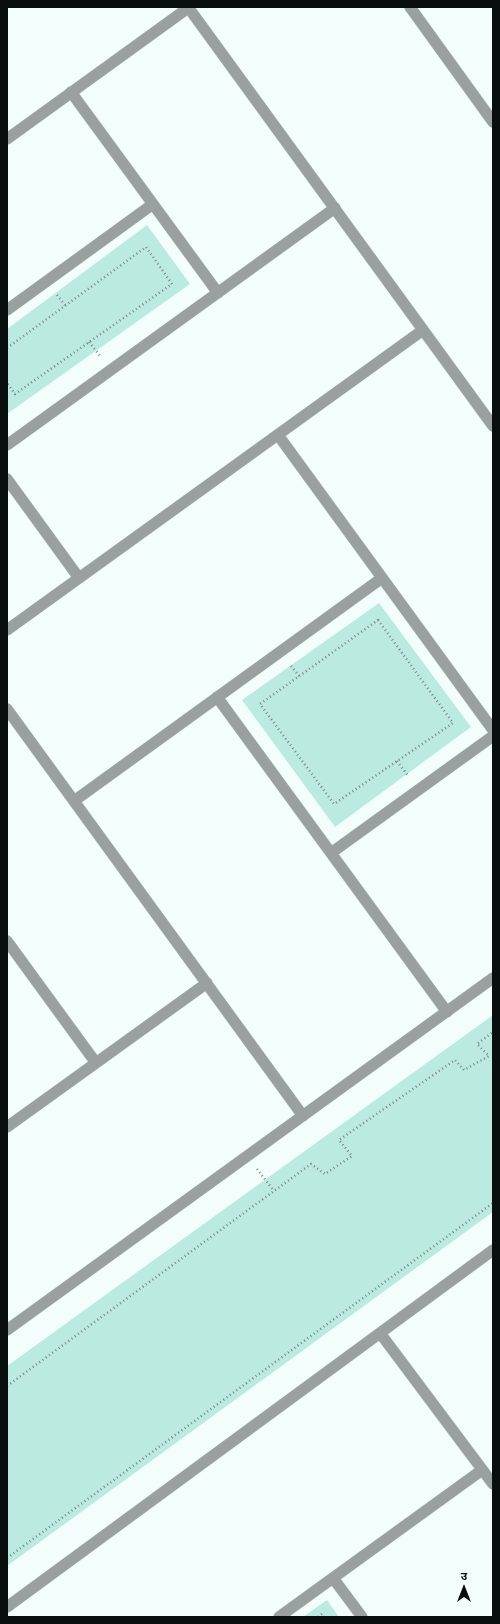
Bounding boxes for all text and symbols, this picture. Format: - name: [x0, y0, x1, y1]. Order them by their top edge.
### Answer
- north arrow: [444, 1568, 484, 1608]
- text: उ: [461, 1568, 467, 1583]

